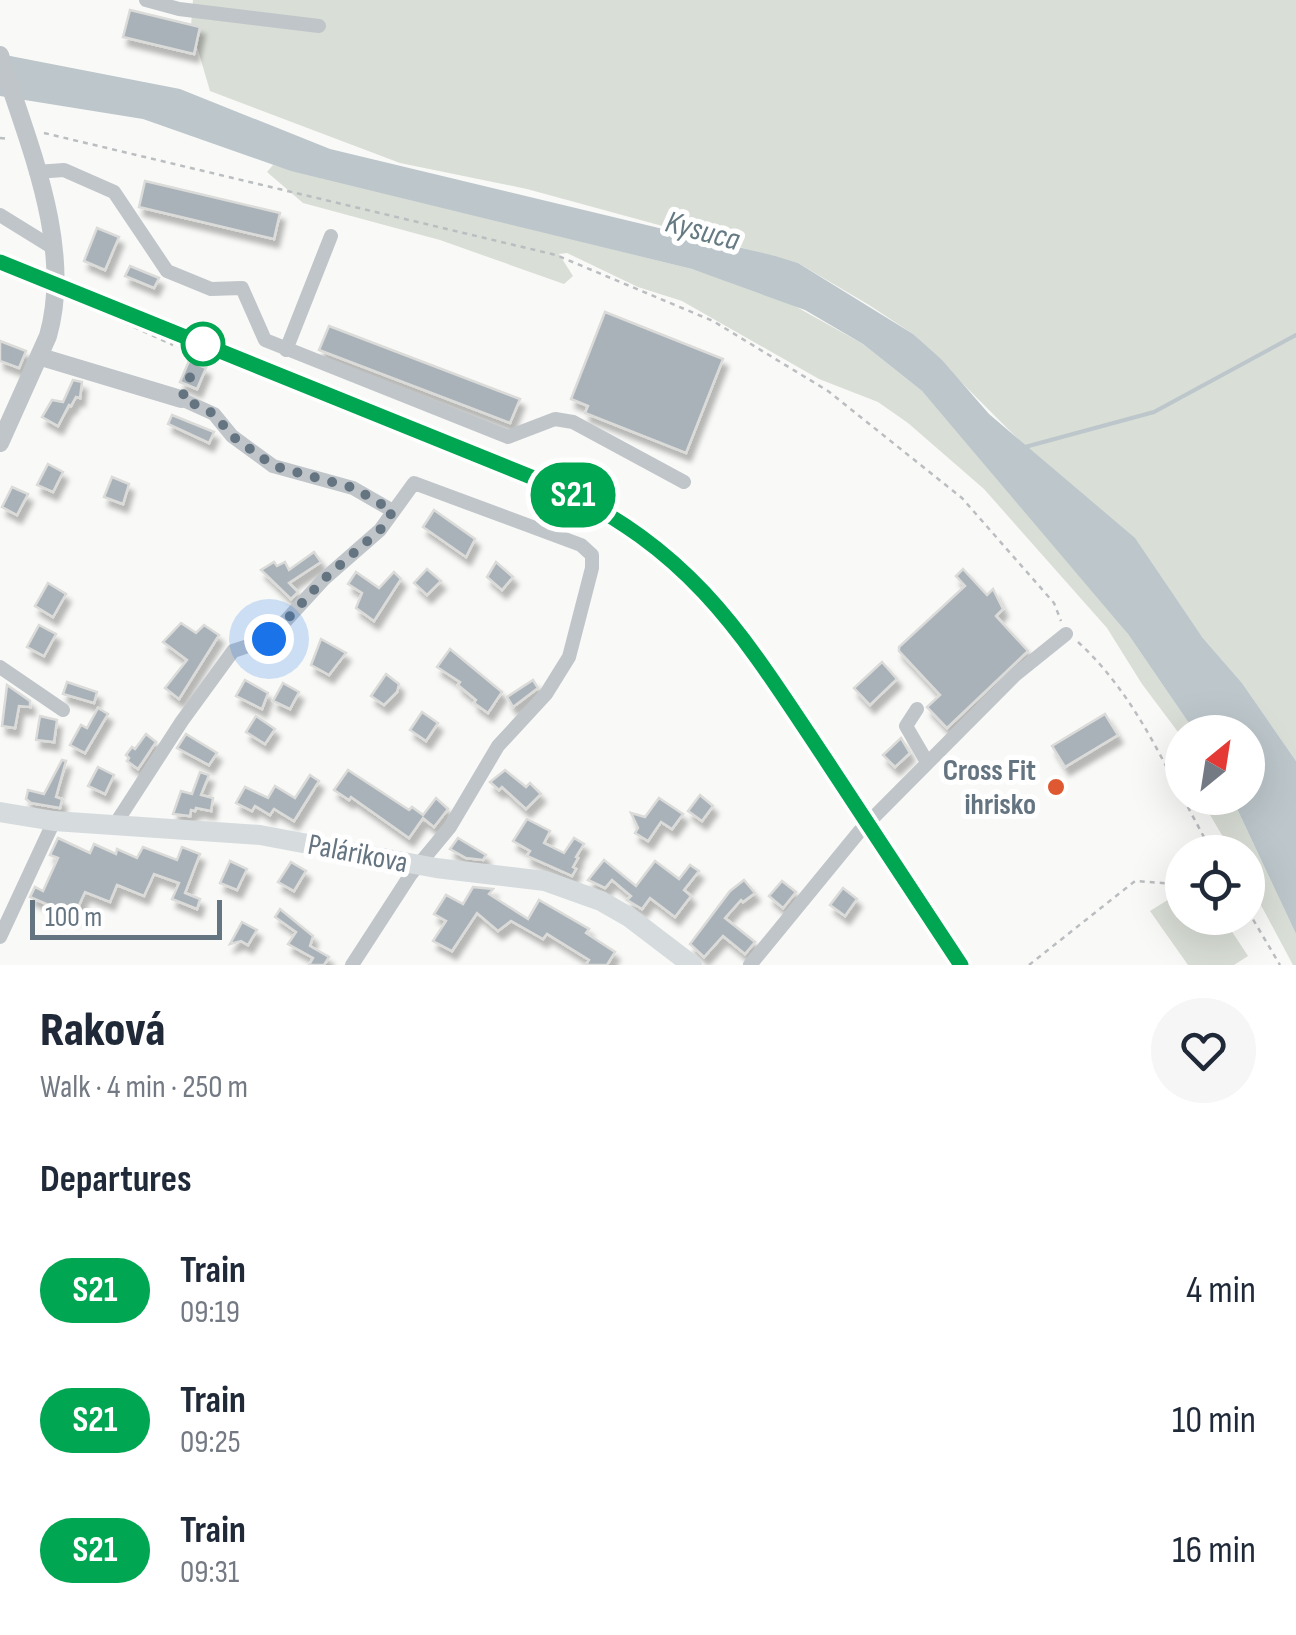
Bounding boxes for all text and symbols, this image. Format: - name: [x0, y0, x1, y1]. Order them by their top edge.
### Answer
- water label: Kysuca: [661, 203, 744, 260]
- unlabelled marker: [182, 323, 224, 365]
- line badge: S21: [516, 462, 630, 528]
- text: S21: [551, 474, 595, 517]
- your location: [244, 614, 294, 664]
- north arrow: [1165, 715, 1265, 815]
- map controls: [1165, 715, 1265, 935]
- place label: Cross Fit ihrisko: [943, 753, 1036, 823]
- marker: Cross Fit ihrisko: [1045, 776, 1067, 798]
- street label: Palárikova: [305, 827, 411, 881]
- button: locate: [1165, 835, 1265, 935]
- scale bar: [30, 895, 222, 940]
- text: 100 m: [45, 901, 102, 934]
- button: heart: [1151, 998, 1256, 1103]
- text: Raková: [40, 1002, 165, 1059]
- text: Walk · 4 min · 250 m: [40, 1068, 248, 1107]
- text: Departures: [40, 1157, 192, 1202]
- text: Train: [180, 1248, 246, 1293]
- text: 4 min: [1186, 1268, 1256, 1313]
- text: S21: [73, 1269, 117, 1312]
- text: 09:19: [180, 1293, 240, 1332]
- text: Train: [180, 1378, 246, 1423]
- text: 10 min: [1172, 1398, 1256, 1443]
- text: S21: [73, 1399, 117, 1442]
- text: 09:25: [180, 1423, 241, 1462]
- text: Train: [180, 1508, 246, 1553]
- text: 16 min: [1172, 1528, 1256, 1573]
- text: S21: [73, 1529, 117, 1572]
- text: 09:31: [180, 1553, 239, 1592]

